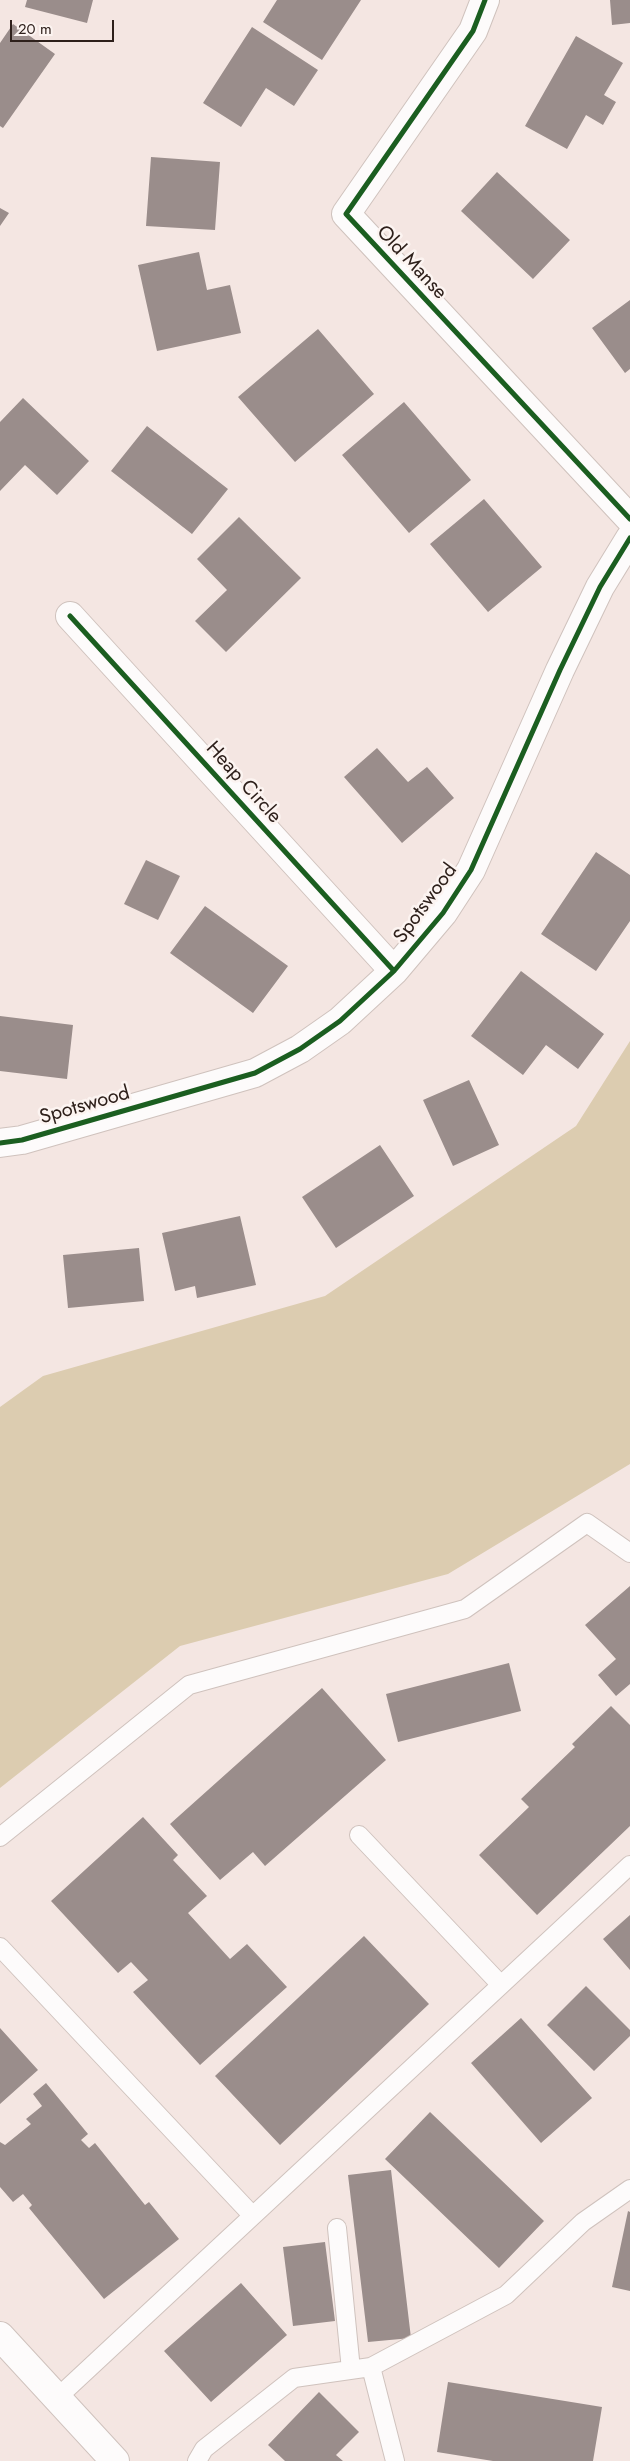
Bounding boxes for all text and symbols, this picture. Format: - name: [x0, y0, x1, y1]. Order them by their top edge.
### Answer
- scale bar: [12, 10, 116, 42]
- text: 20 m: [18, 18, 52, 40]
- street label: Old Manse: [371, 221, 451, 305]
- street label: Heap Circle: [200, 737, 286, 829]
- street label: Spotswood: [389, 859, 463, 949]
- street label: Spotswood: [37, 1082, 133, 1130]

